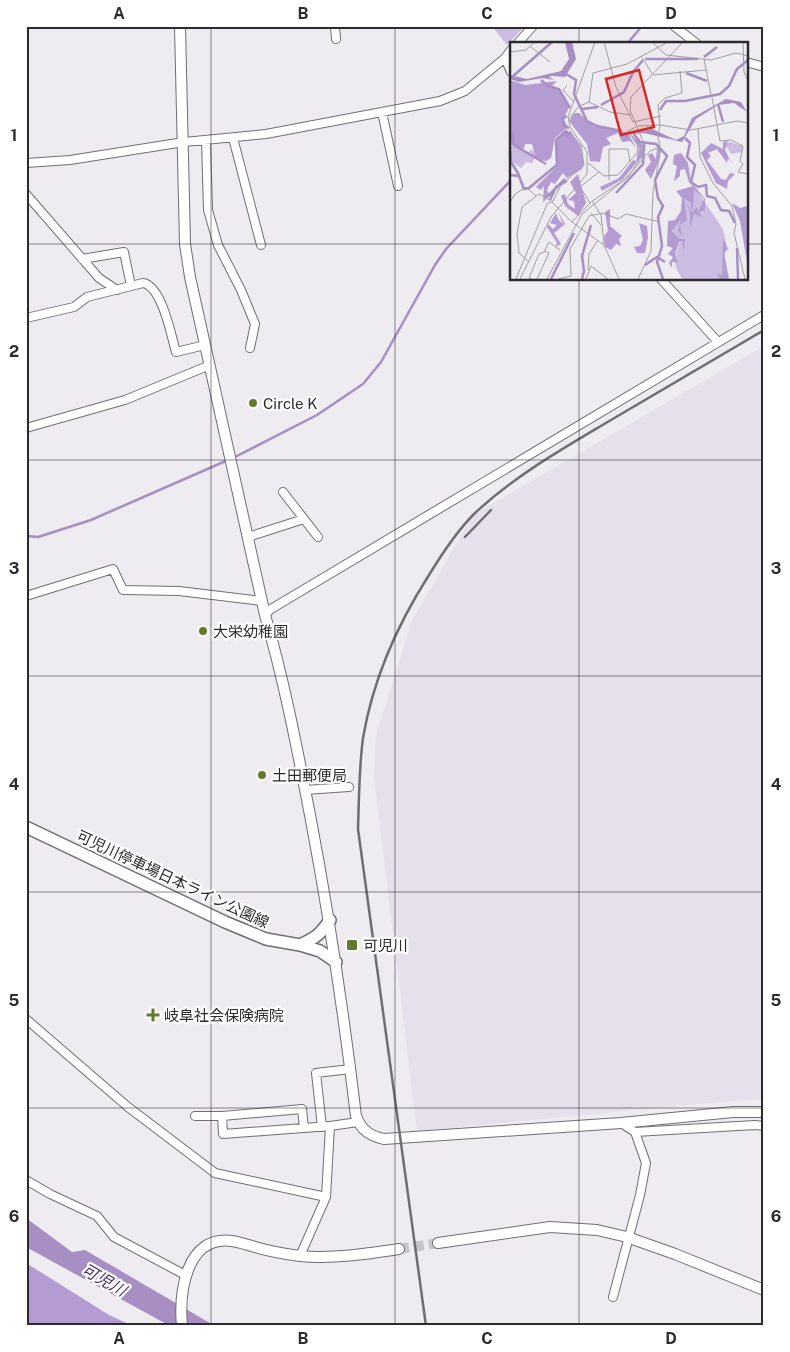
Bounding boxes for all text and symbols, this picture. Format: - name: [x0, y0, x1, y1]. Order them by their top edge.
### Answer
- text: A: [113, 4, 125, 23]
- text: B: [298, 4, 309, 23]
- text: C: [481, 4, 493, 23]
- text: D: [665, 4, 677, 23]
- inset map: [510, 42, 748, 280]
- text: 1: [11, 126, 17, 145]
- text: 1: [773, 126, 779, 145]
- text: 2: [9, 342, 19, 361]
- text: 2: [771, 342, 781, 361]
- place label: Circle K: [263, 395, 317, 412]
- marker: Circle K: [247, 397, 259, 409]
- text: 3: [9, 559, 19, 578]
- text: 3: [771, 559, 781, 578]
- place label: 大栄幼稚園: [213, 623, 288, 640]
- marker: 大栄幼稚園: [197, 625, 209, 637]
- place label: 土田郵便局: [272, 767, 347, 784]
- marker: 土田郵便局: [256, 769, 268, 781]
- text: 4: [9, 775, 20, 794]
- text: 4: [771, 775, 782, 794]
- street label: 可児川停車場日本ライン公園線: [74, 827, 272, 931]
- place label: 可児川: [363, 937, 408, 954]
- marker: 可児川: [345, 938, 359, 952]
- text: 5: [9, 991, 20, 1010]
- text: 5: [771, 991, 782, 1010]
- place label: 岐阜社会保険病院: [164, 1007, 284, 1024]
- marker: 岐阜社会保険病院: [146, 1008, 160, 1022]
- text: 6: [9, 1207, 19, 1226]
- text: 6: [771, 1207, 781, 1226]
- water label: 可児川: [78, 1260, 131, 1301]
- text: A: [113, 1329, 125, 1348]
- text: B: [298, 1329, 309, 1348]
- text: C: [481, 1329, 493, 1348]
- text: D: [665, 1329, 677, 1348]

